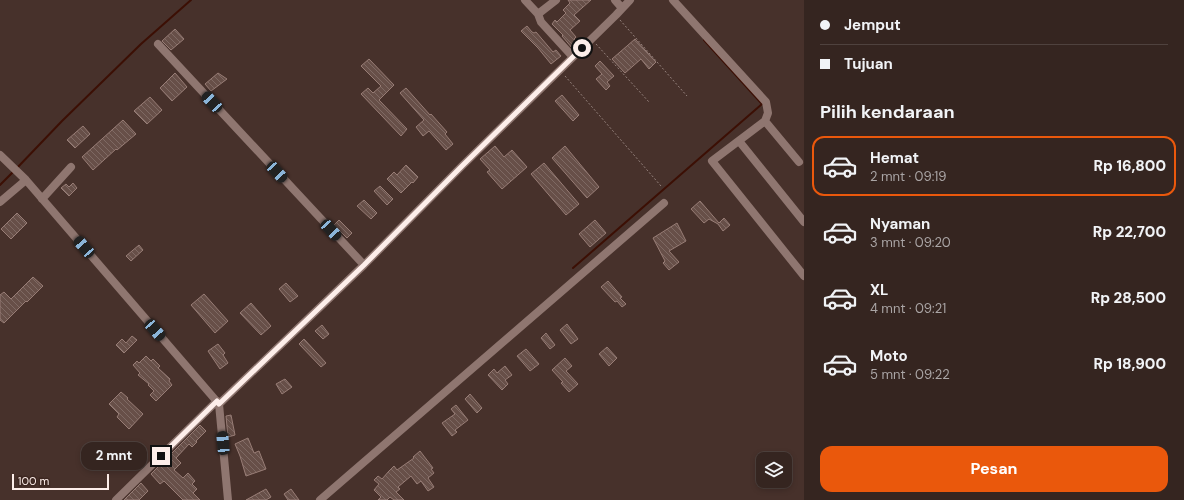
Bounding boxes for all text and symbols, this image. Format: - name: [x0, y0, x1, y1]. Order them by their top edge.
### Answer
- text: Jemput: [844, 15, 901, 35]
- route start: [573, 39, 591, 57]
- text: Tujuan: [844, 54, 893, 74]
- car: [199, 89, 225, 115]
- text: Pilih kendaraan: [820, 100, 955, 124]
- icon: car: [822, 148, 858, 184]
- text: Hemat: [870, 148, 919, 168]
- text: Rp 16,800: [1094, 156, 1166, 176]
- car: [264, 159, 290, 185]
- text: 2 mnt · 09:19: [870, 168, 946, 185]
- icon: car: [822, 214, 858, 250]
- text: Nyaman: [870, 214, 930, 234]
- car: [318, 217, 344, 243]
- text: Rp 22,700: [1093, 222, 1166, 242]
- car: [72, 234, 96, 260]
- text: 3 mnt · 09:20: [870, 234, 951, 251]
- icon: car: [822, 280, 858, 316]
- text: XL: [870, 280, 888, 300]
- text: Rp 28,500: [1091, 288, 1166, 308]
- text: 4 mnt · 09:21: [870, 300, 946, 317]
- car: [143, 317, 167, 343]
- icon: car: [822, 346, 858, 382]
- text: Moto: [870, 346, 908, 366]
- text: Rp 18,900: [1094, 354, 1166, 374]
- text: 5 mnt · 09:22: [870, 366, 950, 383]
- car: [216, 431, 230, 455]
- callout: 2 mnt: [81, 442, 147, 470]
- button: Pesan: [820, 446, 1168, 492]
- text: 2 mnt: [96, 447, 132, 464]
- route end: [152, 447, 170, 465]
- map controls: [756, 452, 792, 488]
- button: layers: [756, 452, 792, 488]
- scale bar: [12, 472, 109, 491]
- text: 100 m: [18, 474, 49, 488]

